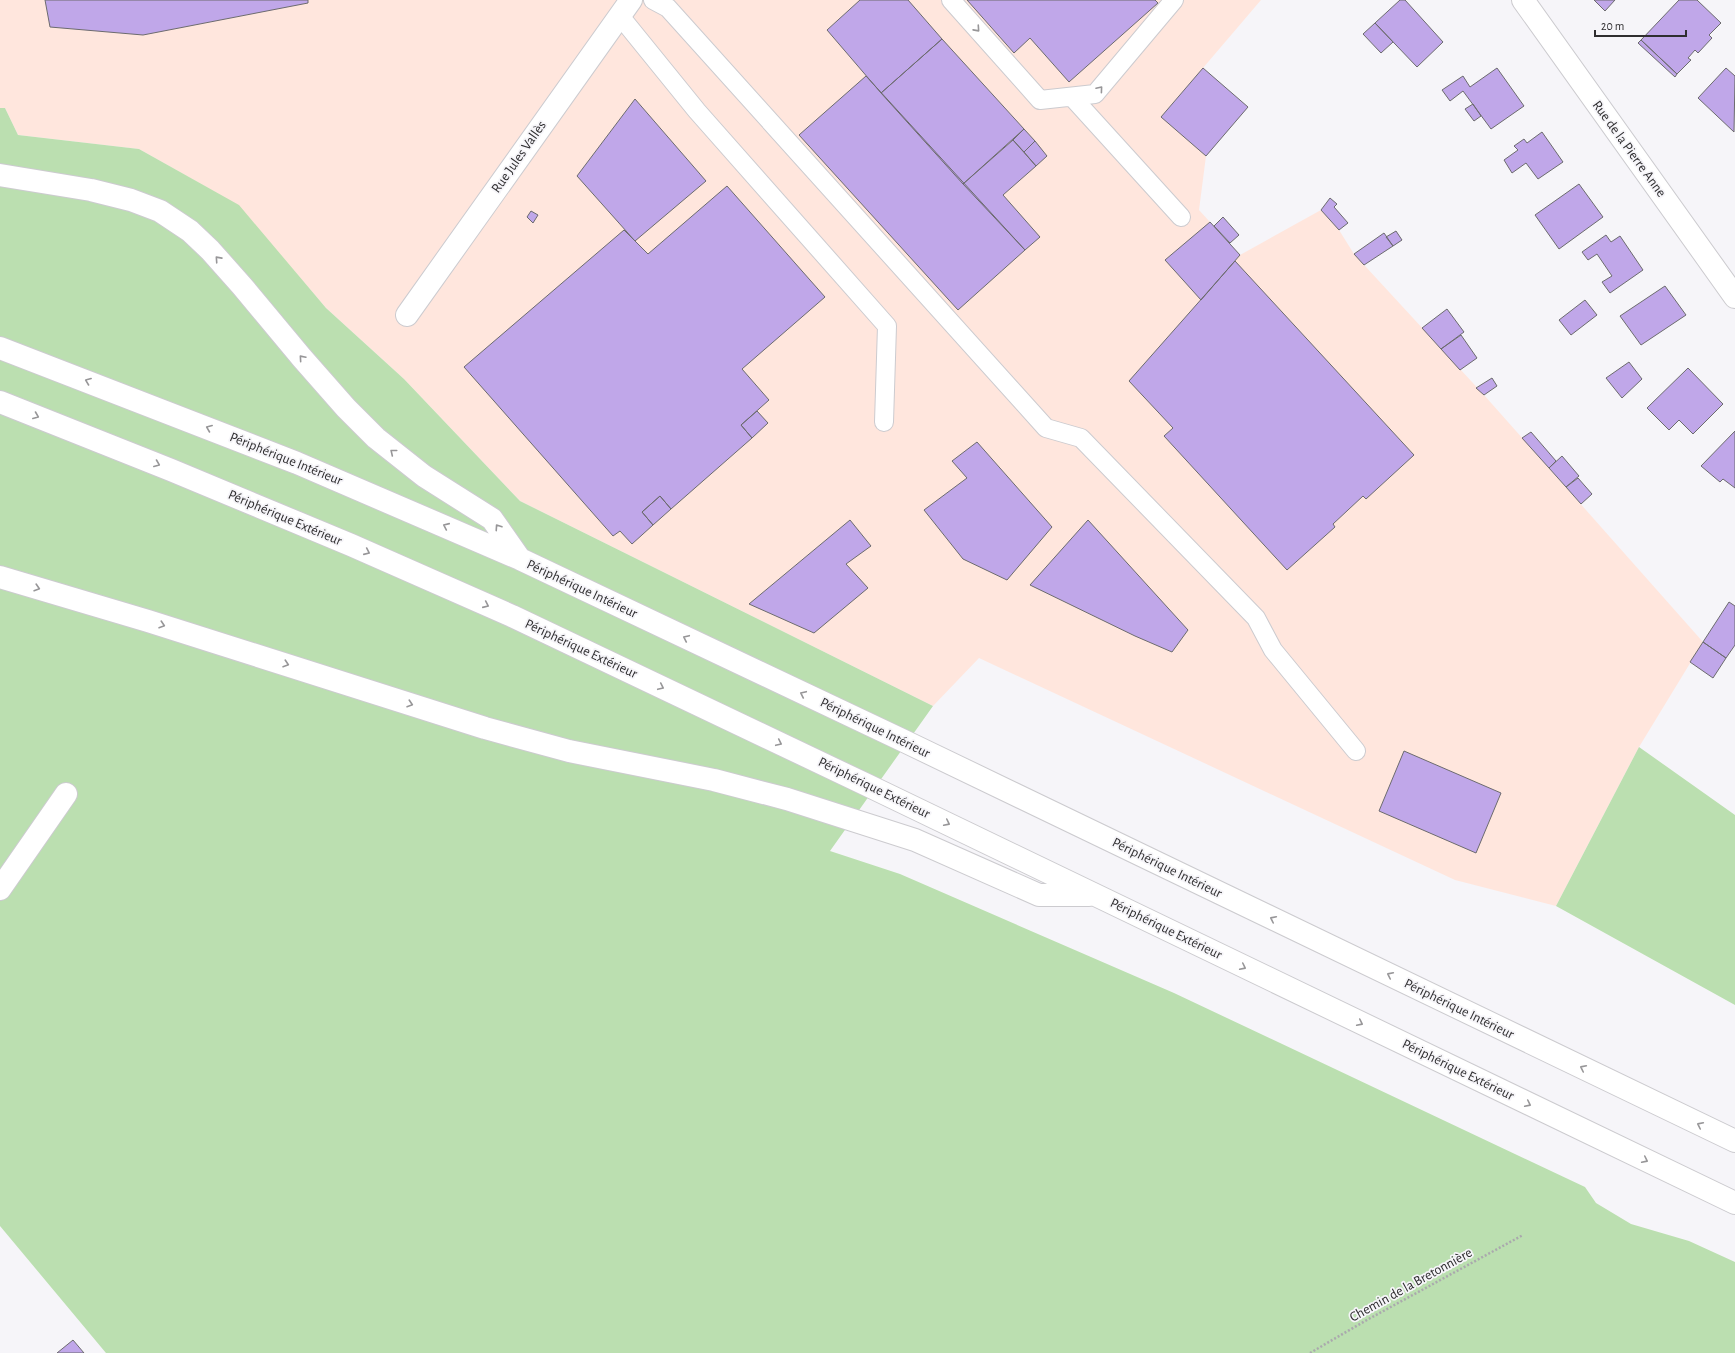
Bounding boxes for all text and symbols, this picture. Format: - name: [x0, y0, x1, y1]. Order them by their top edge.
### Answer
- scale bar: [1595, 12, 1686, 38]
- text: 20 m: [1601, 20, 1624, 32]
- one-way arrow: [972, 24, 979, 32]
- one-way arrow: [1095, 86, 1102, 93]
- street label: Rue de la Pierre Anne: [1589, 98, 1669, 200]
- street label: Rue Jules Vallès: [489, 118, 549, 196]
- one-way arrow: [216, 257, 223, 264]
- one-way arrow: [300, 356, 307, 363]
- one-way arrow: [85, 378, 92, 386]
- one-way arrow: [33, 412, 40, 420]
- one-way arrow: [206, 424, 213, 432]
- street label: Périphérique Intérieur: [228, 430, 345, 488]
- one-way arrow: [390, 449, 397, 456]
- one-way arrow: [153, 459, 161, 467]
- street label: Périphérique Extérieur: [226, 488, 344, 549]
- one-way arrow: [442, 523, 449, 531]
- one-way arrow: [495, 524, 503, 531]
- one-way arrow: [364, 548, 371, 556]
- street label: Périphérique Intérieur: [525, 557, 640, 621]
- one-way arrow: [34, 583, 41, 592]
- one-way arrow: [482, 600, 490, 608]
- street label: Périphérique Extérieur: [523, 617, 640, 681]
- one-way arrow: [158, 620, 165, 629]
- one-way arrow: [682, 635, 690, 643]
- one-way arrow: [282, 660, 289, 668]
- one-way arrow: [657, 682, 665, 690]
- one-way arrow: [800, 691, 807, 699]
- street label: Périphérique Intérieur: [818, 695, 933, 761]
- one-way arrow: [406, 699, 413, 707]
- one-way arrow: [775, 738, 782, 746]
- street label: Périphérique Extérieur: [816, 755, 932, 821]
- one-way arrow: [942, 818, 950, 826]
- street label: Périphérique Intérieur: [1110, 835, 1225, 901]
- street label: Périphérique Extérieur: [1108, 896, 1224, 962]
- one-way arrow: [1269, 916, 1277, 924]
- one-way arrow: [1239, 962, 1246, 970]
- one-way arrow: [1387, 972, 1394, 980]
- street label: Périphérique Intérieur: [1402, 976, 1517, 1042]
- one-way arrow: [1356, 1018, 1364, 1026]
- street label: Périphérique Extérieur: [1400, 1037, 1516, 1103]
- one-way arrow: [1579, 1065, 1587, 1073]
- one-way arrow: [1524, 1099, 1531, 1107]
- one-way arrow: [1697, 1122, 1704, 1130]
- one-way arrow: [1641, 1155, 1648, 1163]
- street label: Chemin de la Bretonnière: [1347, 1245, 1475, 1325]

